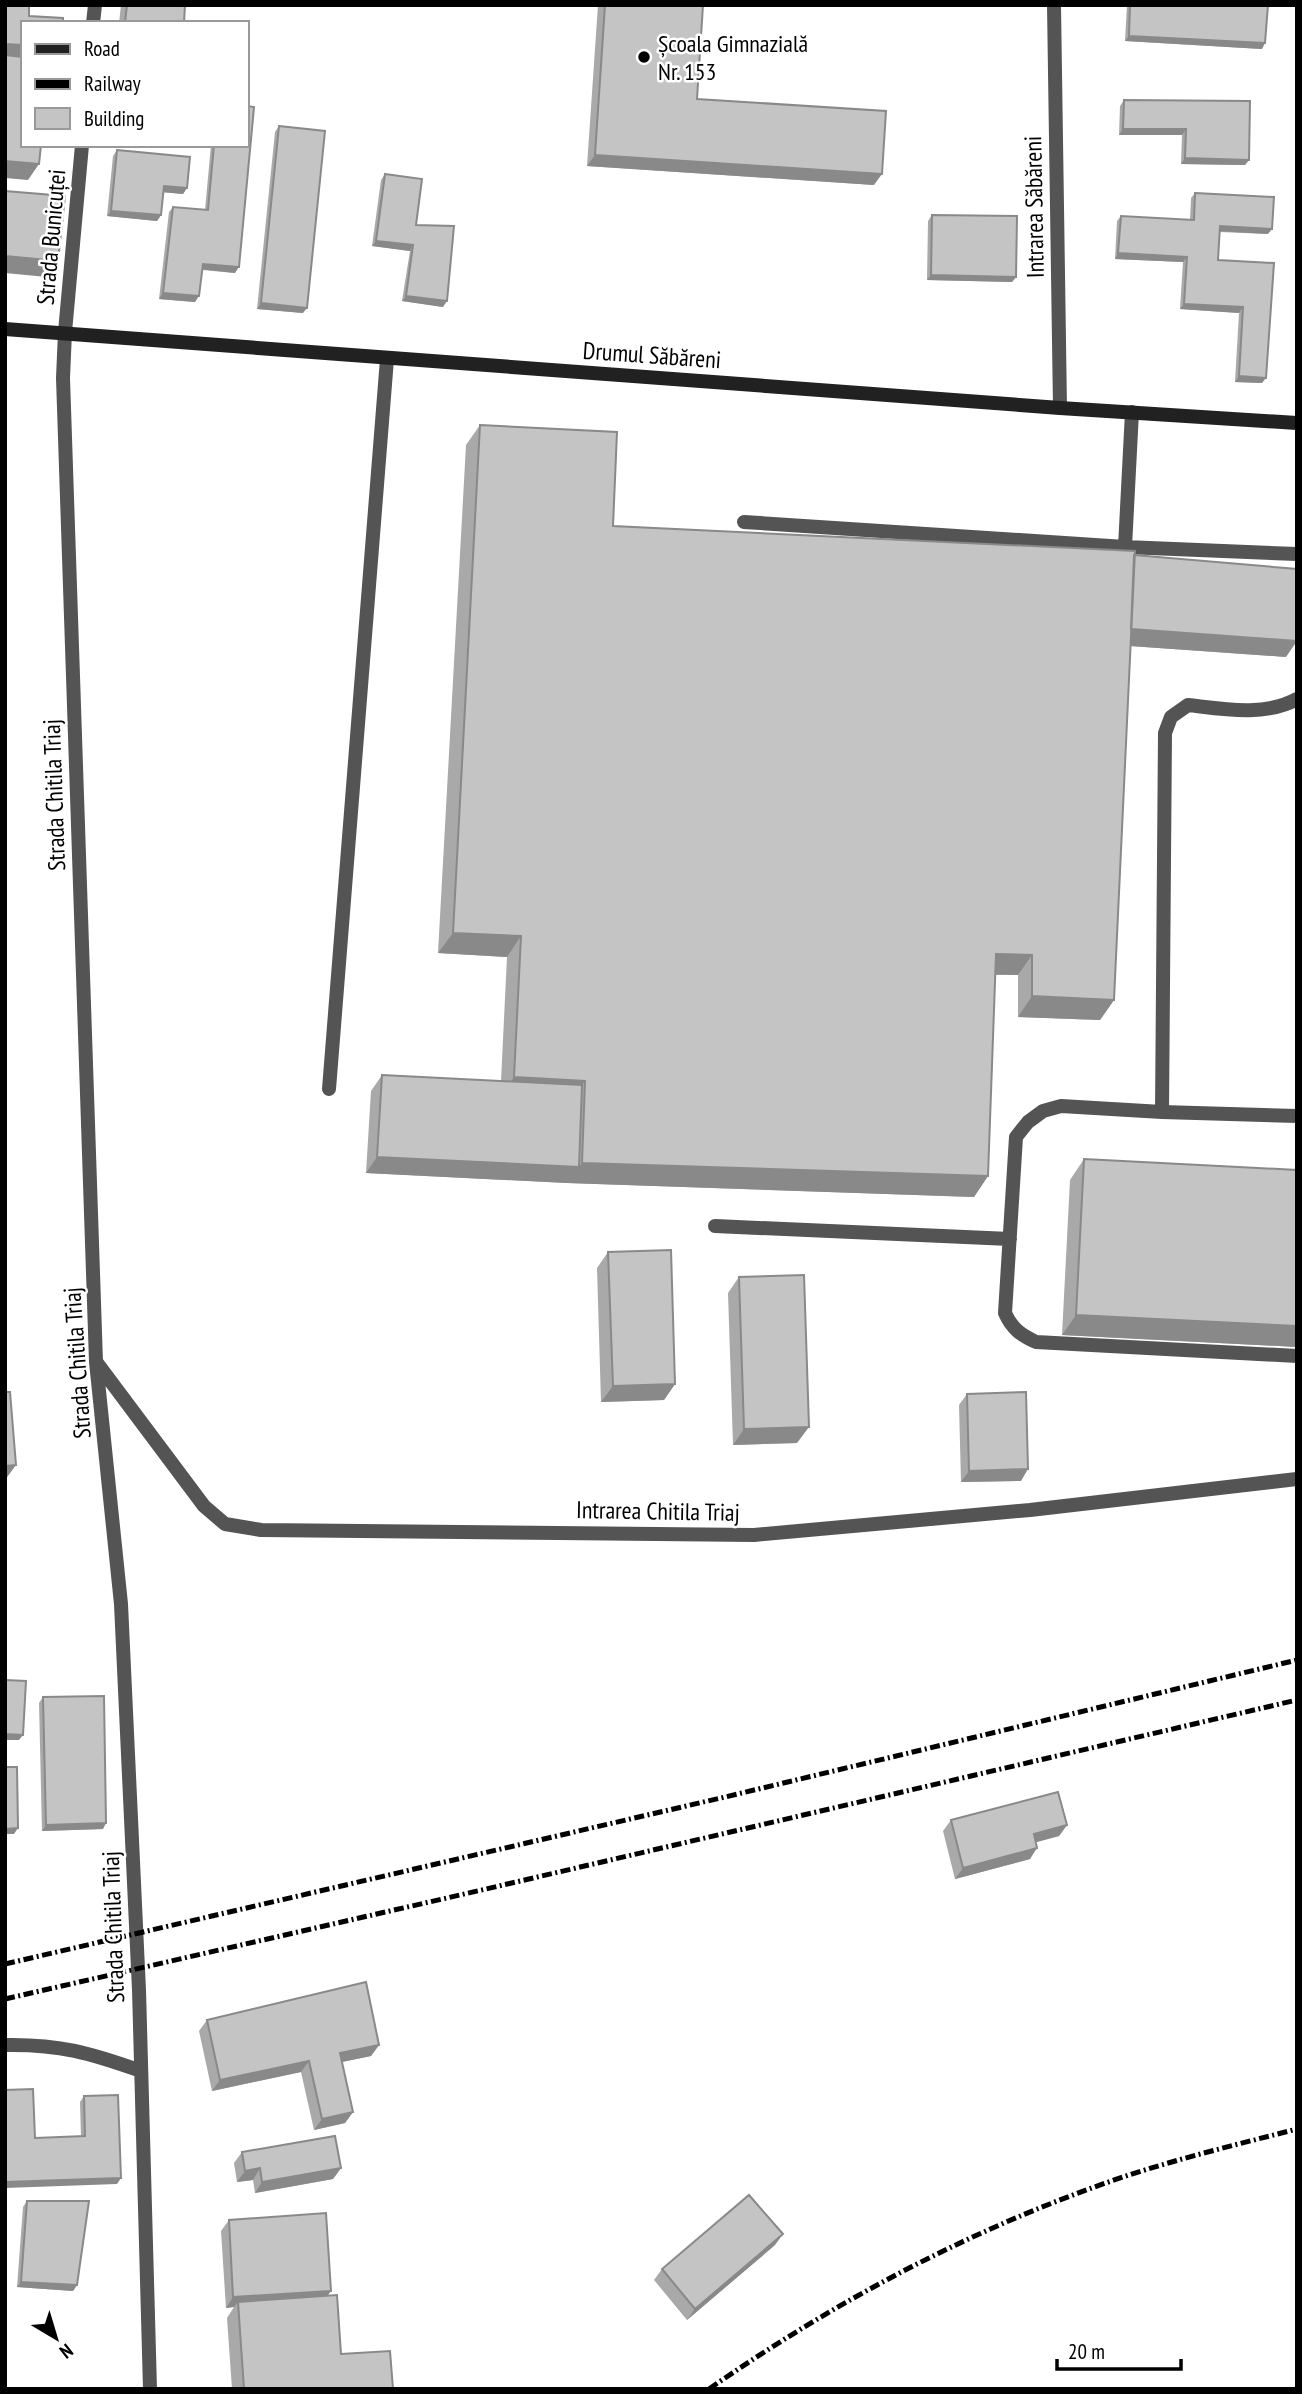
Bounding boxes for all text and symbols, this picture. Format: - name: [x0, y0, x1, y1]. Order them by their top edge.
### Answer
- legend: [21, 21, 248, 147]
- place label: Școala Gimnazială Nr. 153: [658, 28, 808, 87]
- text: Road: [84, 35, 120, 62]
- marker: Școala Gimnazială Nr. 153: [636, 49, 652, 65]
- text: Railway: [84, 70, 141, 97]
- text: Building: [84, 105, 144, 132]
- street label: Intrarea Săbăreni: [1017, 136, 1051, 278]
- street label: Strada Bunicuței: [30, 168, 72, 306]
- street label: Drumul Săbăreni: [582, 335, 722, 375]
- street label: Strada Chitila Triaj: [36, 719, 72, 871]
- street label: Strada Chitila Triaj: [56, 1286, 98, 1440]
- street label: Intrarea Chitila Triaj: [576, 1494, 740, 1528]
- street label: Strada Chitila Triaj: [95, 1851, 131, 2003]
- north arrow: [21, 2303, 91, 2373]
- scale bar: [1057, 2328, 1181, 2372]
- text: 20 m: [1068, 2338, 1105, 2365]
- text: N: [55, 2339, 78, 2364]

